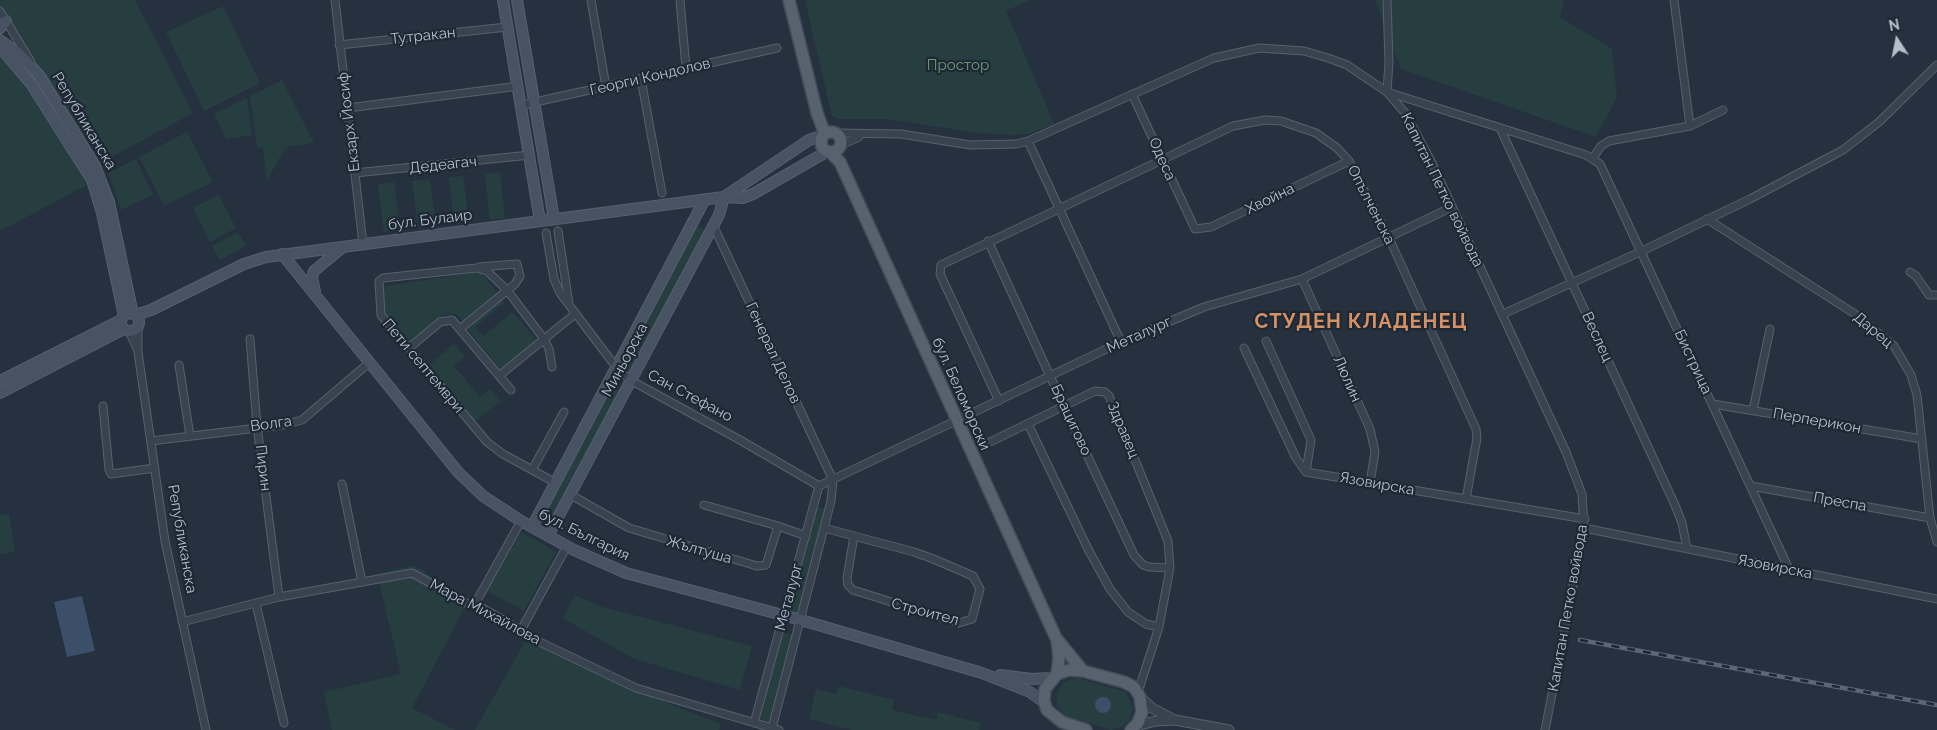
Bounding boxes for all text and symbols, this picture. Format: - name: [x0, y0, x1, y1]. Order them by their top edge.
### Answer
- north arrow: [1872, 15, 1922, 65]
- text: N: [1887, 16, 1901, 34]
- street label: Тутракан: [390, 24, 456, 48]
- street label: Георги Кондолов: [588, 54, 712, 100]
- park label: Простор: [927, 56, 989, 74]
- street label: Републиканска: [48, 69, 120, 173]
- street label: Екзарх Йосиф: [334, 71, 364, 173]
- street label: Капитан Петко войвода: [1397, 110, 1487, 270]
- street label: Одеса: [1145, 135, 1179, 183]
- street label: Дедеагач: [408, 153, 478, 177]
- street label: Опълченска: [1343, 162, 1399, 248]
- street label: Хвойна: [1243, 179, 1297, 219]
- street label: бул. Булаир: [387, 206, 473, 234]
- street label: Генерал Делов: [742, 300, 804, 406]
- street label: Дарец: [1850, 308, 1896, 352]
- street label: Веслец: [1578, 309, 1616, 365]
- district label: СТУДЕН КЛАДЕНЕЦ: [1253, 310, 1469, 334]
- street label: Металург: [1104, 313, 1174, 357]
- street label: Пети септември: [378, 315, 468, 417]
- street label: Миньорска: [598, 320, 652, 400]
- street label: Бистрица: [1670, 327, 1716, 397]
- street label: бул. Беломорски: [928, 335, 994, 453]
- street label: Люлин: [1329, 353, 1365, 405]
- street label: Сан Стефано: [644, 366, 736, 426]
- street label: Брацигово: [1047, 381, 1095, 459]
- street label: Здравец: [1103, 399, 1143, 461]
- street label: Перперикон: [1771, 404, 1863, 438]
- street label: Волга: [249, 412, 293, 436]
- street label: Пирин: [251, 444, 275, 492]
- street label: Язовирска: [1338, 469, 1416, 499]
- street label: Републиканска: [164, 483, 200, 595]
- street label: Преспа: [1812, 488, 1868, 516]
- street label: бул. България: [536, 505, 632, 565]
- street label: Капитан Петко войвода: [1544, 523, 1592, 693]
- street label: Жълтуша: [664, 532, 734, 568]
- street label: Язовирска: [1736, 551, 1814, 583]
- street label: Металург: [771, 561, 807, 633]
- street label: Мара Михайлова: [427, 575, 543, 649]
- street label: Строител: [889, 594, 961, 630]

